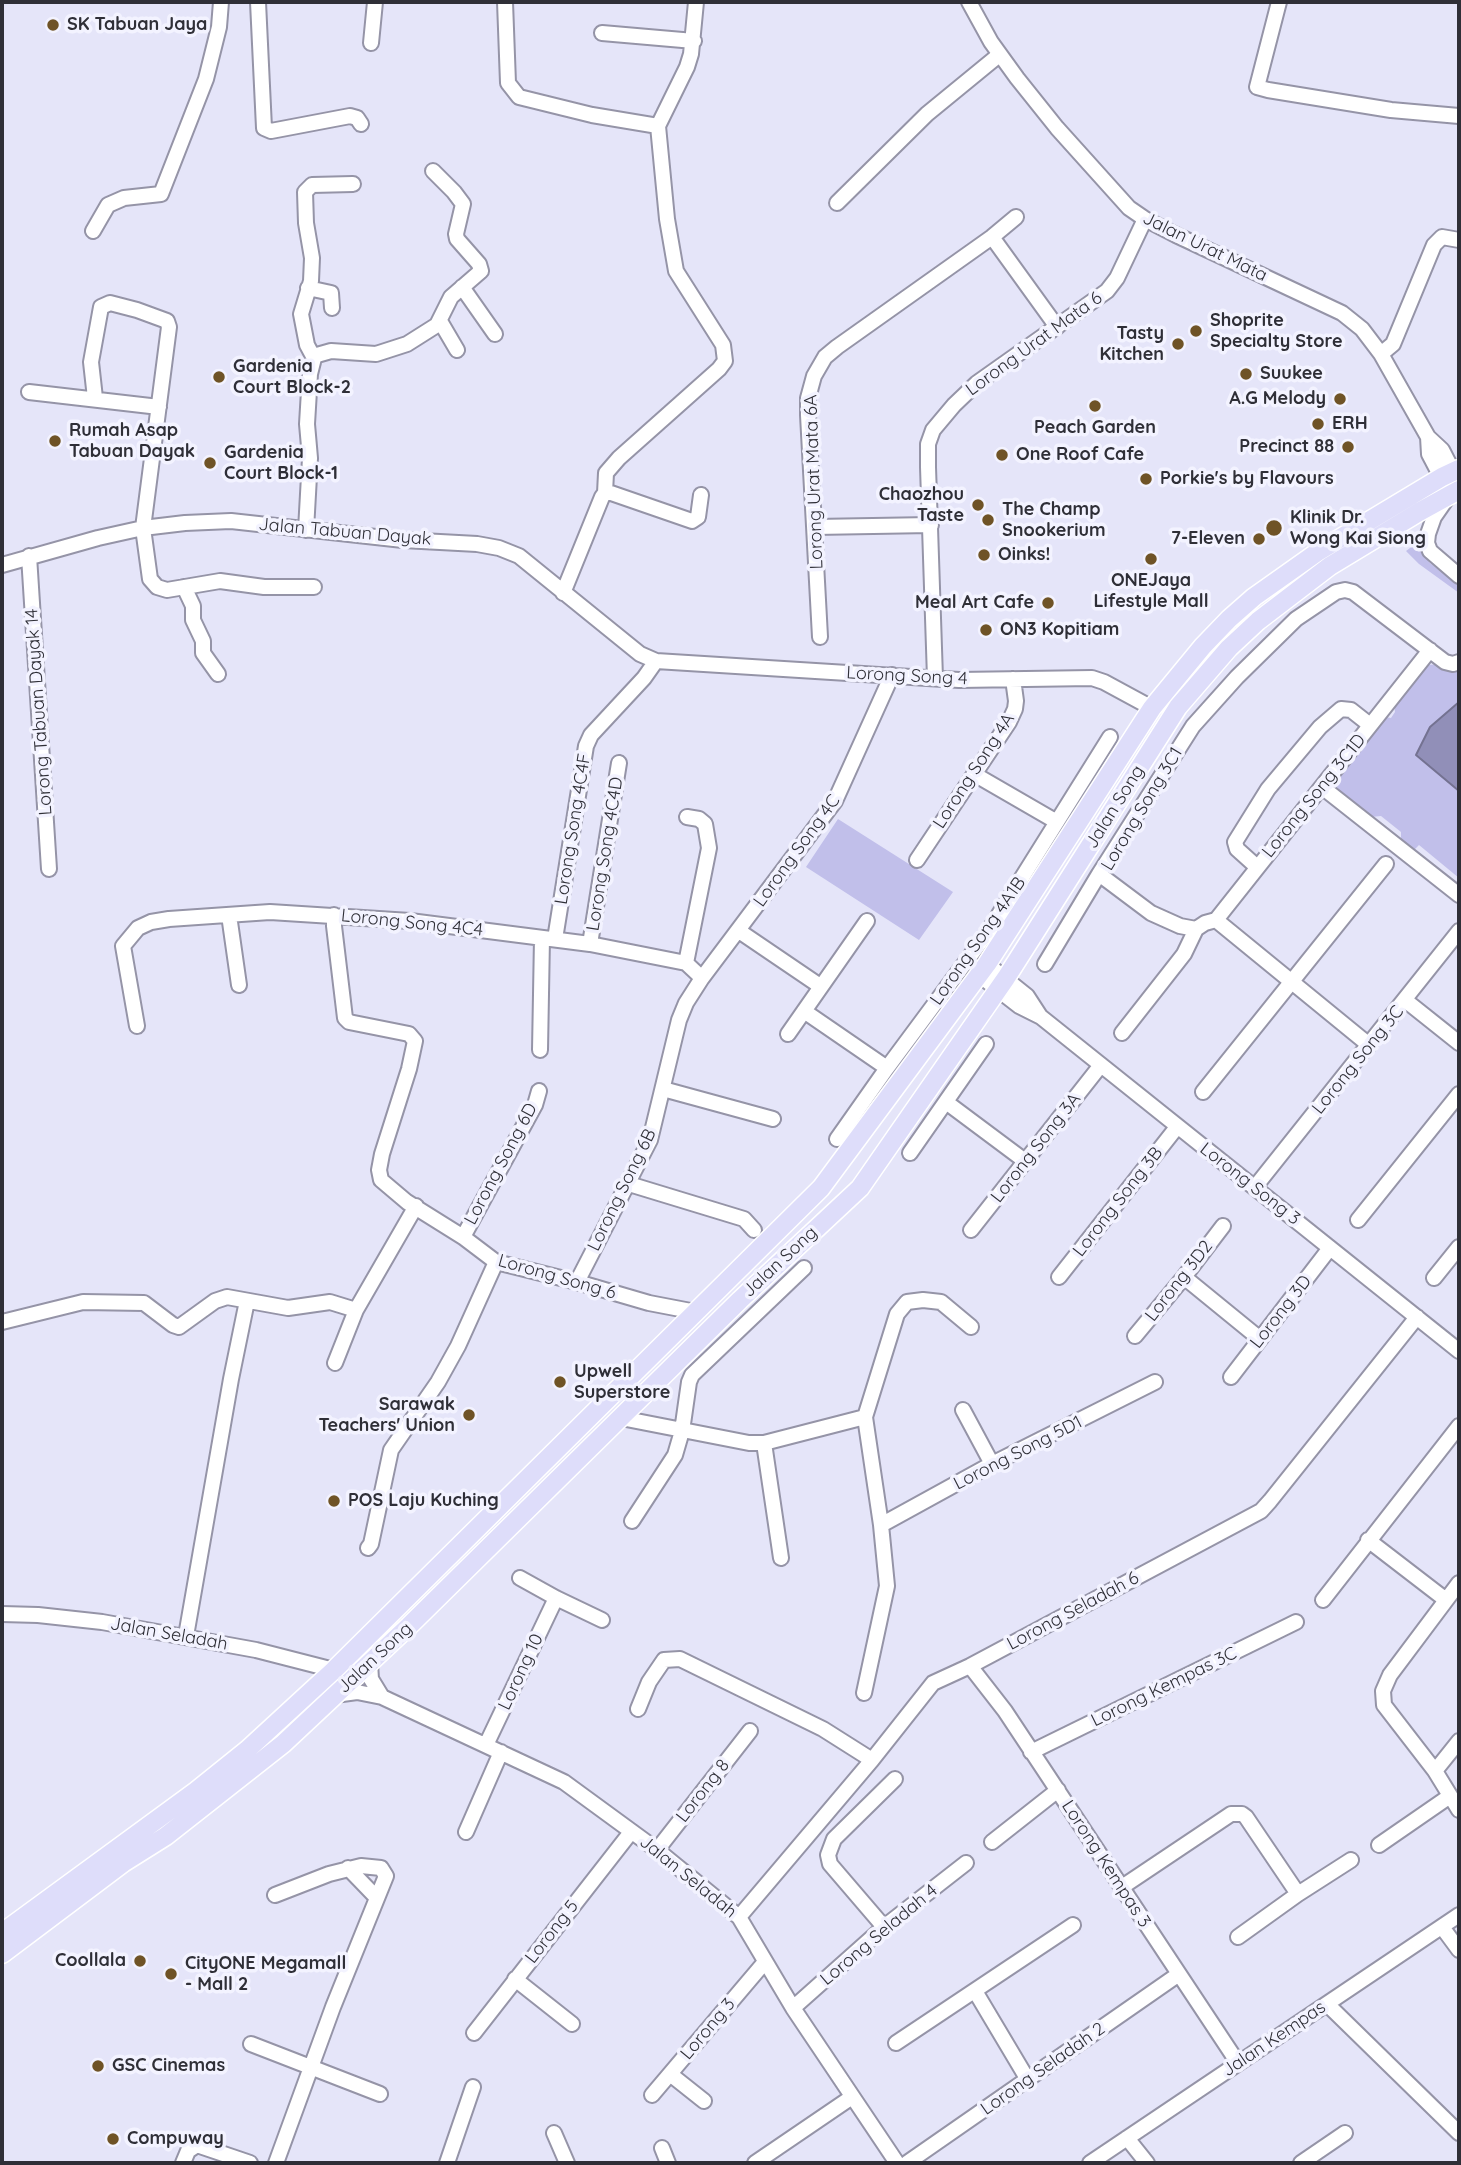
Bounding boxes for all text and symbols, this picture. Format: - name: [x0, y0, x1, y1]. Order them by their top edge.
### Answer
- place label: SK Tabuan Jaya: [67, 14, 207, 36]
- marker: SK Tabuan Jaya: [45, 17, 61, 33]
- street label: Jalan Urat Mata: [1139, 208, 1271, 286]
- street label: Lorong Urat Mata 6: [962, 287, 1106, 401]
- place label: Shoprite Specialty Store: [1210, 310, 1343, 352]
- place label: Tasty Kitchen: [1099, 323, 1164, 366]
- marker: Shoprite Specialty Store: [1188, 323, 1204, 339]
- marker: Tasty Kitchen: [1170, 336, 1186, 352]
- place label: Gardenia Court Block-2: [233, 356, 351, 398]
- place label: Suukee: [1260, 363, 1323, 385]
- marker: Suukee: [1238, 366, 1254, 382]
- marker: Gardenia Court Block-2: [211, 369, 227, 385]
- place label: A.G Melody: [1229, 388, 1326, 410]
- marker: A.G Melody: [1332, 391, 1348, 407]
- street label: Lorong Urat Mata 6A: [800, 394, 828, 570]
- marker: Peach Garden: [1087, 398, 1103, 414]
- place label: ERH: [1332, 413, 1368, 435]
- marker: ERH: [1310, 416, 1326, 432]
- place label: Peach Garden: [1034, 417, 1156, 439]
- place label: Rumah Asap Tabuan Dayak: [69, 420, 195, 462]
- marker: Rumah Asap Tabuan Dayak: [47, 433, 63, 449]
- place label: Precinct 88: [1239, 436, 1334, 458]
- marker: Precinct 88: [1340, 439, 1356, 455]
- place label: Gardenia Court Block-1: [224, 442, 338, 484]
- place label: One Roof Cafe: [1016, 444, 1144, 466]
- marker: One Roof Cafe: [994, 447, 1010, 463]
- marker: Gardenia Court Block-1: [202, 455, 218, 471]
- place label: Porkie's by Flavours: [1160, 468, 1334, 490]
- marker: Porkie's by Flavours: [1138, 471, 1154, 487]
- place label: Chaozhou Taste: [879, 484, 964, 526]
- marker: Chaozhou Taste: [970, 497, 986, 513]
- place label: The Champ Snookerium: [1002, 499, 1106, 542]
- place label: Klinik Dr. Wong Kai Siong: [1290, 507, 1426, 550]
- marker: The Champ Snookerium: [980, 512, 996, 528]
- street label: Jalan Tabuan Dayak: [258, 514, 432, 550]
- marker: Klinik Dr. Wong Kai Siong: [1264, 518, 1284, 538]
- place label: 7-Eleven: [1171, 528, 1245, 550]
- marker: 7-Eleven: [1251, 531, 1267, 547]
- place label: Oinks!: [998, 544, 1050, 566]
- marker: Oinks!: [976, 547, 992, 563]
- marker: ONEJaya Lifestyle Mall: [1143, 551, 1159, 567]
- place label: ONEJaya Lifestyle Mall: [1093, 570, 1209, 612]
- place label: Meal Art Cafe: [915, 592, 1034, 614]
- marker: Meal Art Cafe: [1040, 595, 1056, 611]
- street label: Lorong Tabuan Dayak 14: [21, 608, 57, 816]
- place label: ON3 Kopitiam: [1000, 619, 1119, 641]
- marker: ON3 Kopitiam: [978, 622, 994, 638]
- street label: Lorong Song 4: [846, 662, 968, 690]
- street label: Lorong Song 4A: [929, 709, 1019, 833]
- street label: Lorong Song 3C1D: [1258, 730, 1370, 862]
- street label: Lorong Song 3C1: [1097, 744, 1187, 874]
- street label: Lorong Song 4C4F: [550, 752, 596, 906]
- street label: Jalan Song: [1081, 761, 1149, 853]
- street label: Lorong Song 4C4D: [582, 775, 628, 933]
- street label: Lorong Song 4C: [749, 791, 845, 911]
- street label: Lorong Song 4A1B: [926, 873, 1030, 1009]
- street label: Lorong Song 4C4: [340, 905, 484, 941]
- street label: Lorong Song 3C: [1308, 1001, 1408, 1119]
- street label: Lorong Song 3A: [987, 1089, 1085, 1207]
- street label: Lorong Song 6D: [460, 1100, 542, 1228]
- street label: Lorong Song 6B: [583, 1125, 661, 1255]
- street label: Lorong Song 3: [1196, 1138, 1304, 1230]
- street label: Lorong Song 3B: [1069, 1143, 1167, 1261]
- street label: Jalan Song: [738, 1222, 822, 1302]
- street label: Lorong 3D2: [1141, 1236, 1217, 1326]
- street label: Lorong Song 6: [496, 1250, 618, 1304]
- street label: Lorong 3D: [1246, 1271, 1316, 1353]
- place label: Upwell Superstore: [574, 1361, 670, 1404]
- marker: Upwell Superstore: [552, 1374, 568, 1390]
- place label: Sarawak Teachers' Union: [318, 1394, 455, 1436]
- marker: Sarawak Teachers' Union: [461, 1407, 477, 1423]
- street label: Lorong Song 5D1: [950, 1411, 1086, 1495]
- place label: POS Laju Kuching: [348, 1490, 499, 1512]
- marker: POS Laju Kuching: [326, 1493, 342, 1509]
- street label: Lorong Seladah 6: [1003, 1567, 1143, 1655]
- street label: Jalan Seladah: [109, 1613, 229, 1655]
- street label: Jalan Song: [333, 1618, 417, 1698]
- street label: Lorong 10: [494, 1630, 548, 1714]
- street label: Lorong Kempas 3C: [1088, 1642, 1240, 1732]
- street label: Lorong 8: [672, 1755, 734, 1827]
- street label: Lorong Kempas 3: [1057, 1796, 1155, 1932]
- street label: Jalan Seladah: [635, 1831, 741, 1923]
- street label: Lorong Seladah 4: [816, 1880, 942, 1990]
- street label: Lorong 5: [521, 1896, 583, 1968]
- place label: Coollala: [55, 1950, 126, 1972]
- marker: Coollala: [132, 1953, 148, 1969]
- place label: CityONE Megamall - Mall 2: [185, 1953, 346, 1996]
- marker: CityONE Megamall - Mall 2: [163, 1966, 179, 1982]
- street label: Lorong 3: [676, 1994, 740, 2064]
- street label: Jalan Kempas: [1218, 1996, 1330, 2082]
- street label: Lorong Seladah 2: [977, 2018, 1109, 2120]
- place label: GSC Cinemas: [112, 2055, 225, 2077]
- marker: GSC Cinemas: [90, 2058, 106, 2074]
- place label: Compuway: [127, 2128, 224, 2150]
- marker: Compuway: [105, 2131, 121, 2147]

